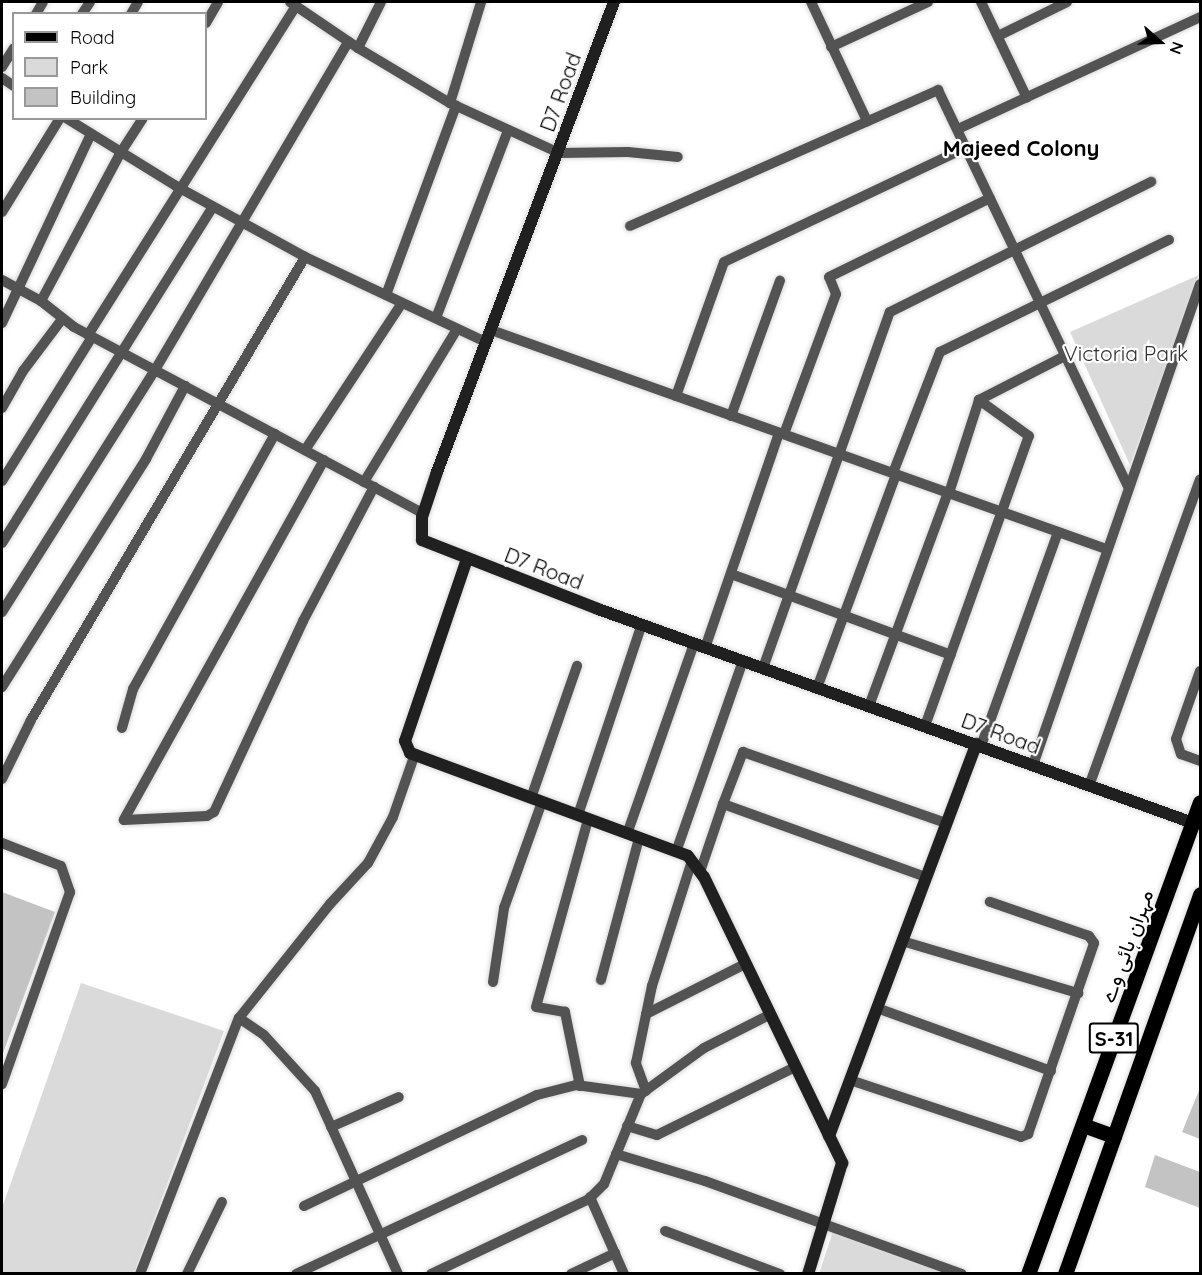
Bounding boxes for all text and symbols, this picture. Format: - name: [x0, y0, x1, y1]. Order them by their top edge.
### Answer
- legend: [12, 12, 207, 120]
- north arrow: [1130, 12, 1190, 72]
- text: Road: [70, 26, 115, 49]
- text: N: [1166, 39, 1188, 57]
- street label: D7 Road: [534, 49, 586, 135]
- text: Park: [70, 56, 108, 79]
- text: Building: [70, 86, 136, 109]
- district label: Majeed Colony: [943, 136, 1099, 162]
- park label: Victoria Park: [1064, 340, 1188, 366]
- street label: D7 Road: [501, 541, 587, 595]
- street label: D7 Road: [958, 707, 1044, 759]
- street label: مہران ہائی وے: [1094, 886, 1158, 1006]
- road number: S-31: [1088, 1021, 1140, 1055]

